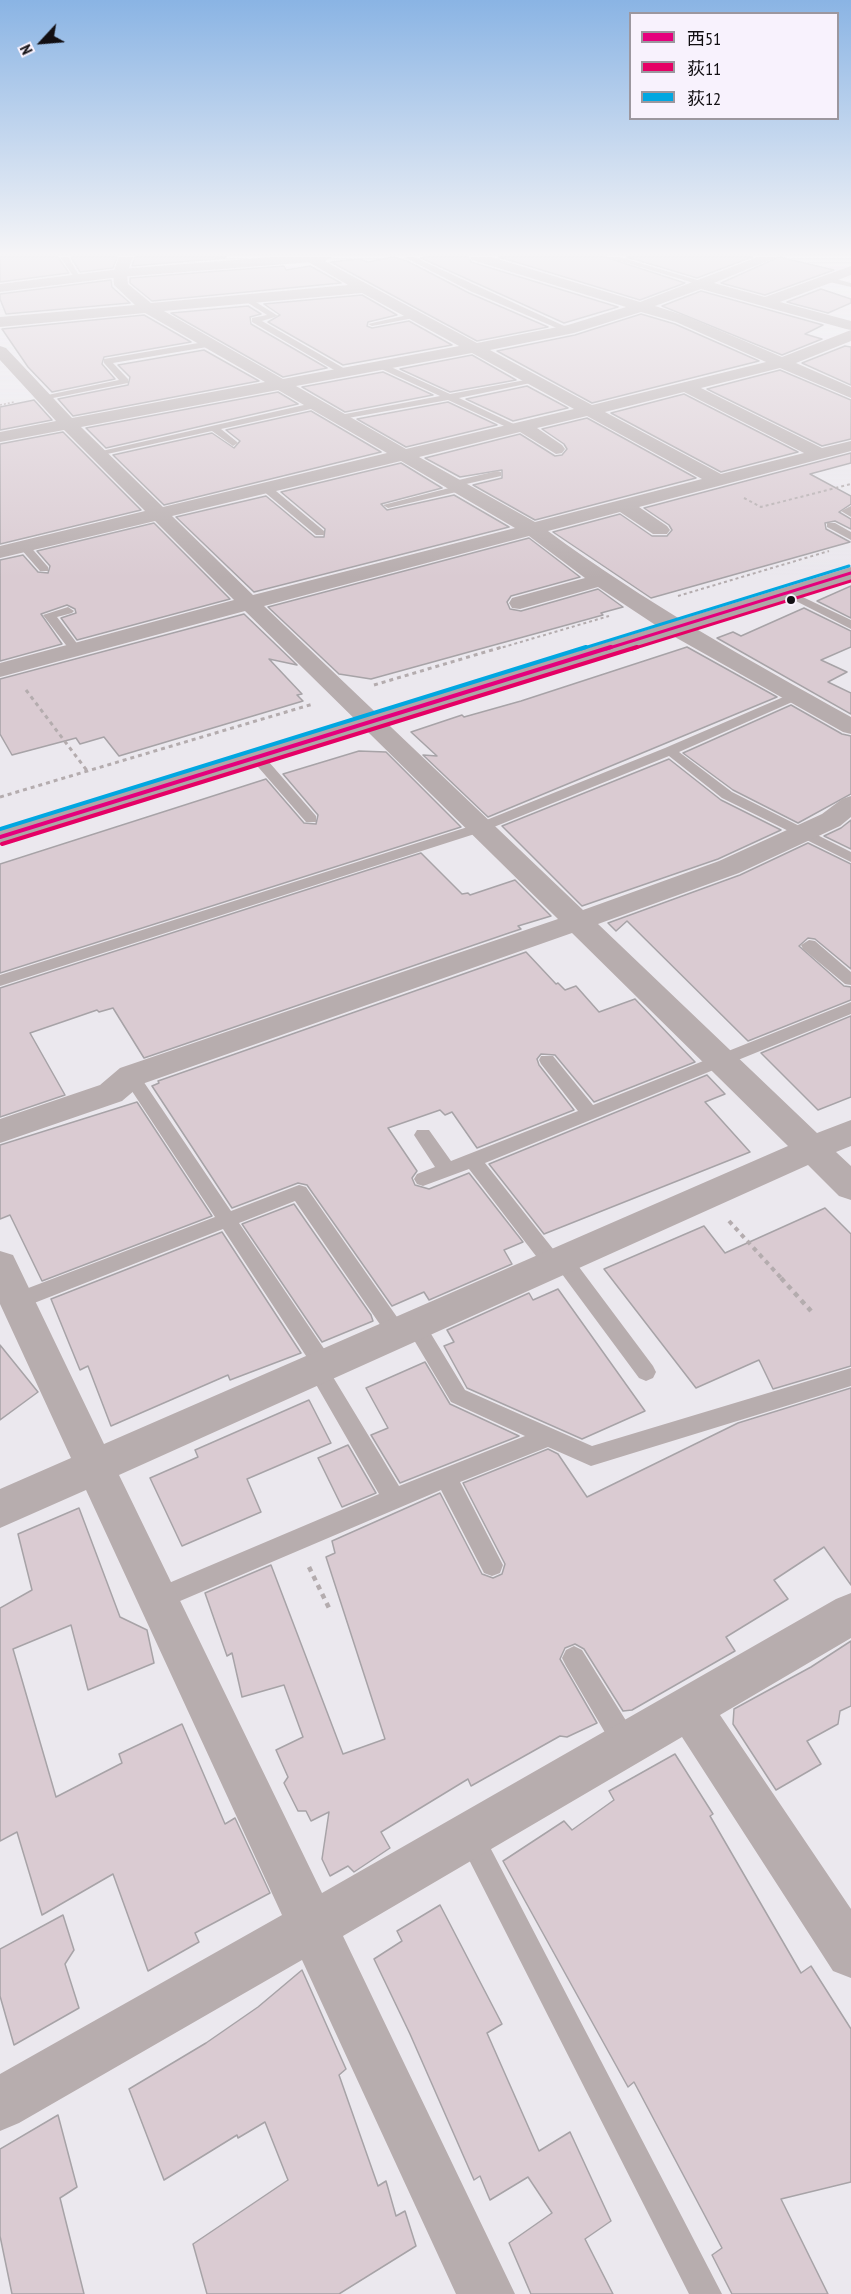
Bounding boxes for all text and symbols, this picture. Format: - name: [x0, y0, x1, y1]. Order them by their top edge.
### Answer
- north arrow: [12, 12, 72, 72]
- legend: [629, 12, 839, 120]
- text: 西51: [687, 27, 721, 50]
- text: N: [15, 42, 37, 58]
- text: 荻11: [687, 57, 721, 80]
- text: 荻12: [687, 87, 721, 110]
- unlabelled marker: [785, 594, 797, 606]

